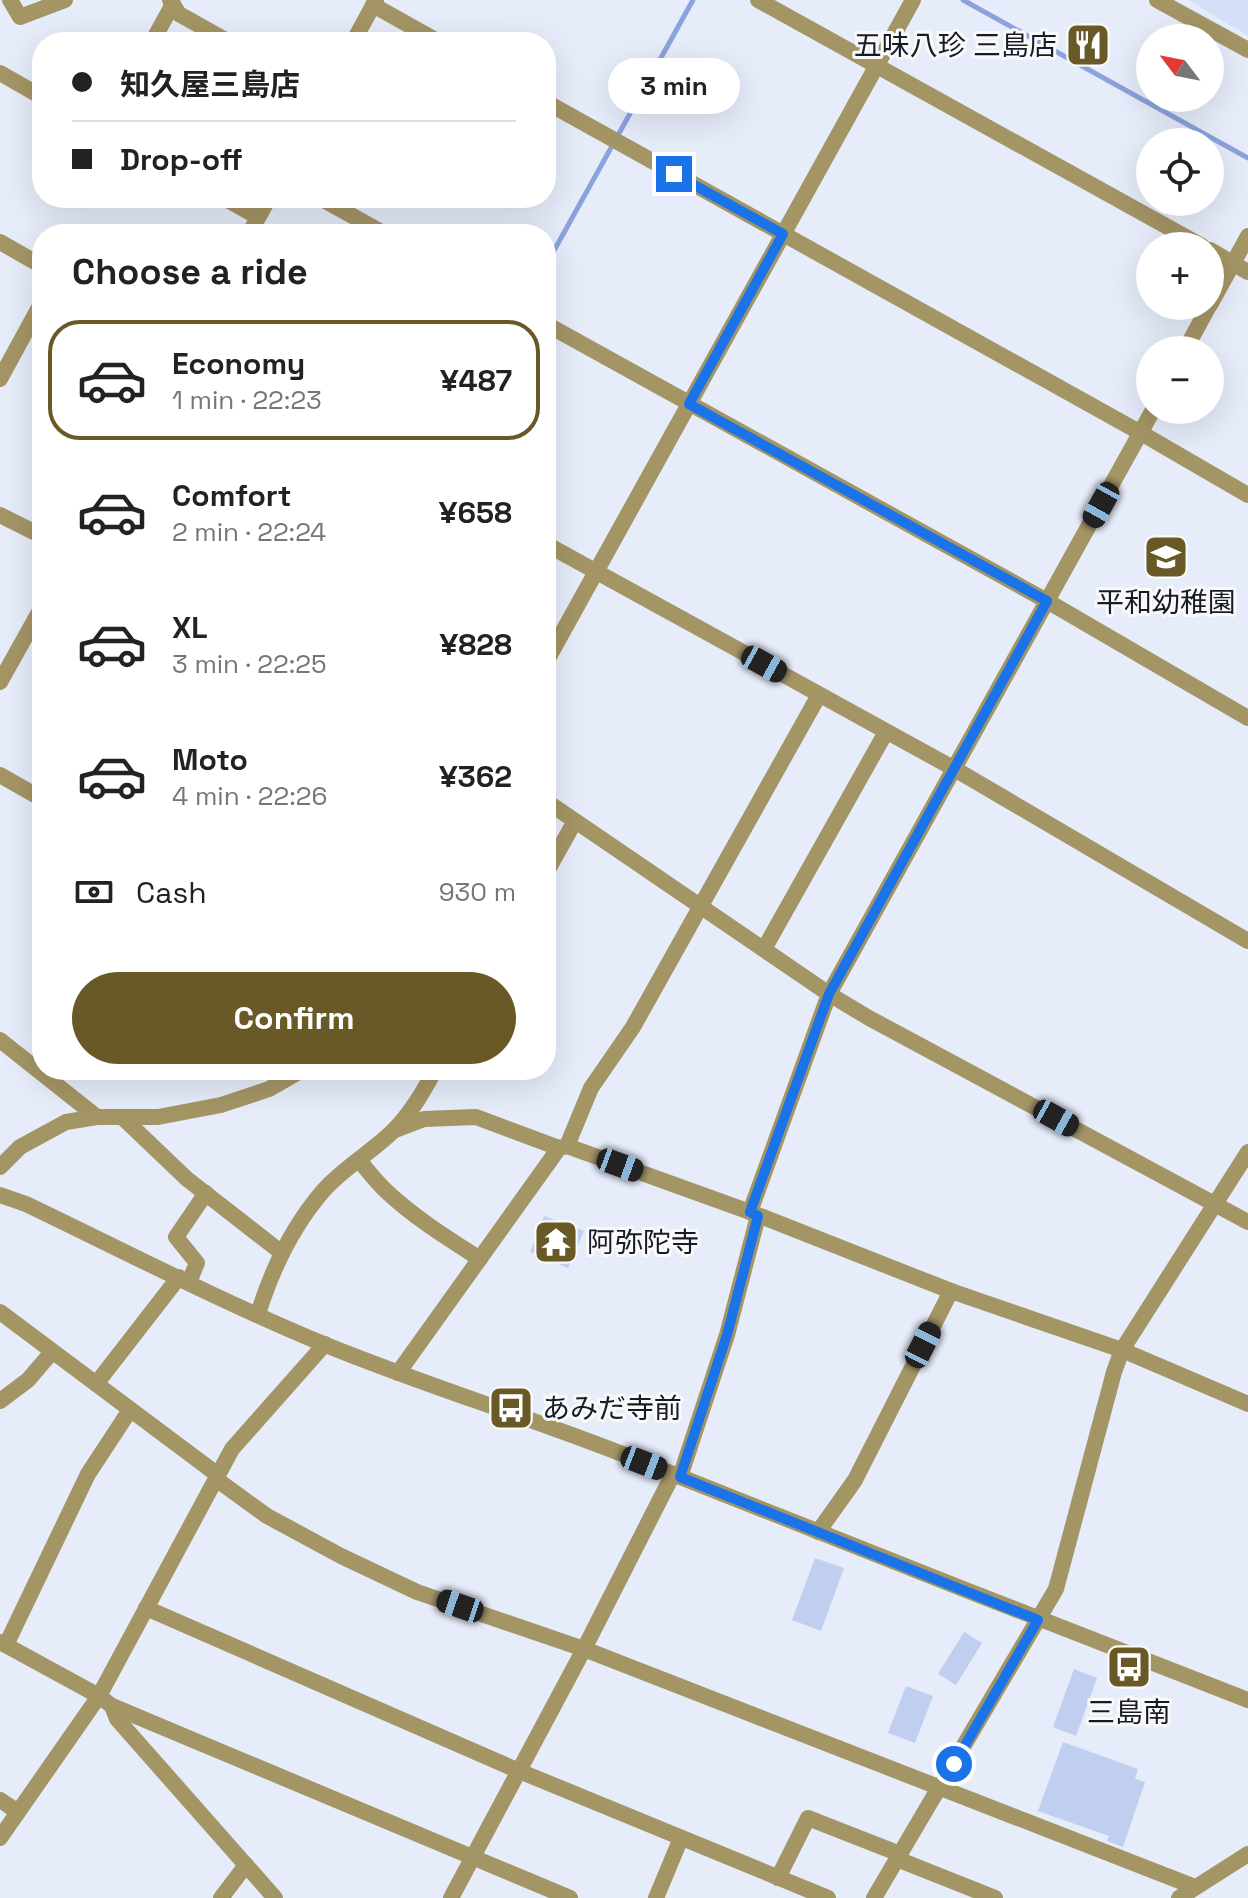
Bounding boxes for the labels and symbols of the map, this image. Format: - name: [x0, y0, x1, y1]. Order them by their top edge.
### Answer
- restaurant icon: 五味八珍 三島店: [1064, 21, 1112, 69]
- north arrow: [1136, 24, 1224, 112]
- place label: 五味八珍 三島店: [854, 27, 1057, 63]
- callout: 3 min: [608, 58, 740, 114]
- route end: [656, 156, 692, 192]
- car: [1079, 478, 1123, 532]
- school or university icon: 平和幼稚園: [1142, 533, 1190, 581]
- place label: 平和幼稚園: [1096, 584, 1236, 620]
- car: [737, 642, 791, 686]
- car: [1029, 1096, 1083, 1140]
- car: [593, 1146, 647, 1184]
- temple icon: 阿弥陀寺: [532, 1218, 580, 1266]
- place label: 阿弥陀寺: [587, 1224, 699, 1260]
- car: [901, 1318, 945, 1372]
- bus stop icon: あみだ寺前: [487, 1384, 535, 1432]
- place label: あみだ寺前: [542, 1390, 682, 1426]
- car: [617, 1443, 671, 1483]
- car: [433, 1587, 487, 1625]
- bus stop icon: 三島南: [1105, 1643, 1153, 1691]
- place label: 三島南: [1087, 1694, 1171, 1730]
- route start: [936, 1746, 972, 1782]

